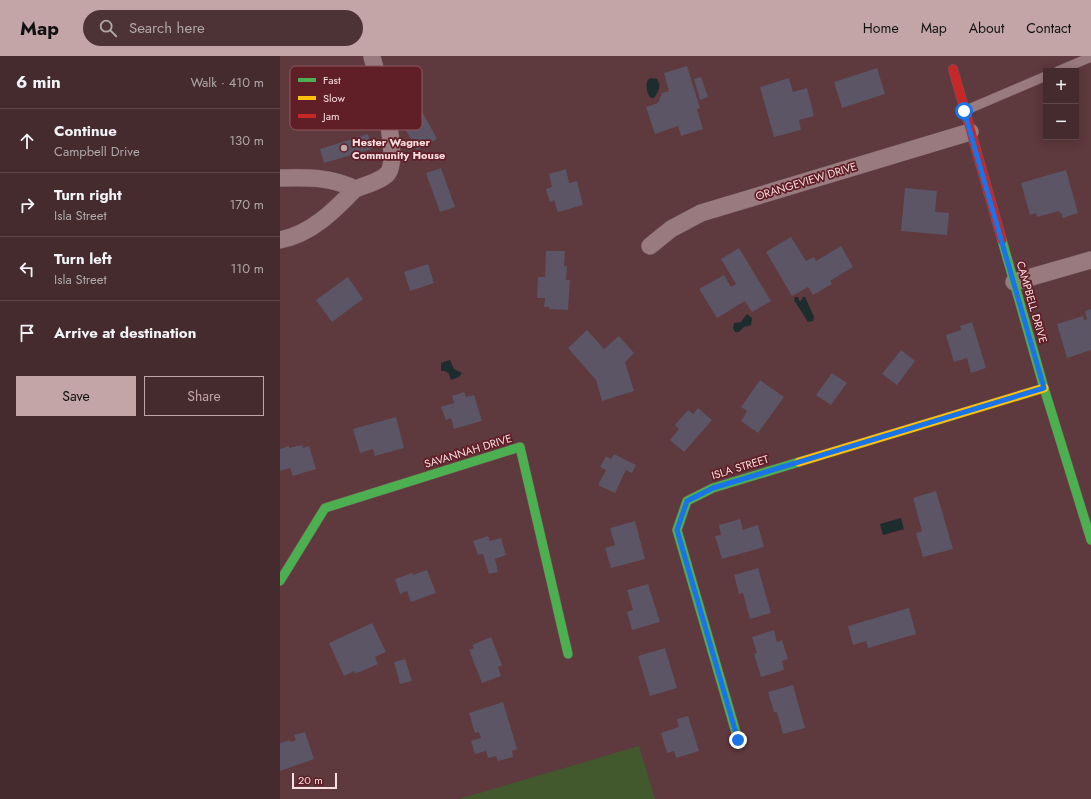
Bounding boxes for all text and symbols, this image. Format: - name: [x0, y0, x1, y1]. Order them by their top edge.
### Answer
- search box: [83, 10, 363, 46]
- text: Map: [20, 15, 59, 42]
- icon: search: [97, 17, 119, 39]
- text: Search here: [129, 17, 205, 39]
- text: Home: [863, 18, 899, 38]
- text: Map: [921, 18, 947, 38]
- text: About: [969, 18, 1004, 38]
- text: Contact: [1026, 18, 1071, 38]
- legend: [290, 66, 422, 130]
- map controls: [1043, 68, 1079, 140]
- button: +: [1043, 68, 1079, 104]
- text: 6 min: [16, 70, 61, 94]
- text: Fast: [323, 72, 341, 88]
- text: Walk · 410 m: [190, 73, 264, 92]
- text: Slow: [323, 90, 345, 106]
- route start: [955, 102, 973, 120]
- button: −: [1043, 104, 1079, 140]
- text: Jam: [321, 108, 340, 124]
- text: Continue: [54, 120, 117, 142]
- icon: ahead: [16, 130, 38, 152]
- text: 130 m: [229, 131, 264, 150]
- place label: Hester Wagner Community House: [352, 134, 445, 163]
- text: Campbell Drive: [54, 142, 140, 161]
- marker: Hester Wagner Community House: [339, 143, 349, 153]
- street label: ORANGEVIEW DRIVE: [753, 158, 859, 204]
- text: Turn right: [54, 184, 122, 206]
- icon: right: [16, 194, 38, 216]
- text: 170 m: [229, 195, 264, 214]
- text: Isla Street: [54, 206, 107, 225]
- text: Turn left: [54, 248, 112, 270]
- icon: left: [16, 258, 38, 280]
- text: 110 m: [230, 259, 264, 278]
- street label: CAMPBELL DRIVE: [1013, 259, 1051, 345]
- text: Isla Street: [54, 270, 107, 289]
- icon: arrive: [16, 322, 38, 344]
- text: Arrive at destination: [54, 322, 196, 344]
- button: Save: [16, 376, 136, 416]
- button: Share: [144, 376, 264, 416]
- street label: SAVANNAH DRIVE: [422, 430, 514, 472]
- street label: ISLA STREET: [709, 451, 771, 483]
- route end: [729, 731, 747, 749]
- scale bar: [292, 771, 337, 790]
- text: 20 m: [298, 772, 323, 788]

